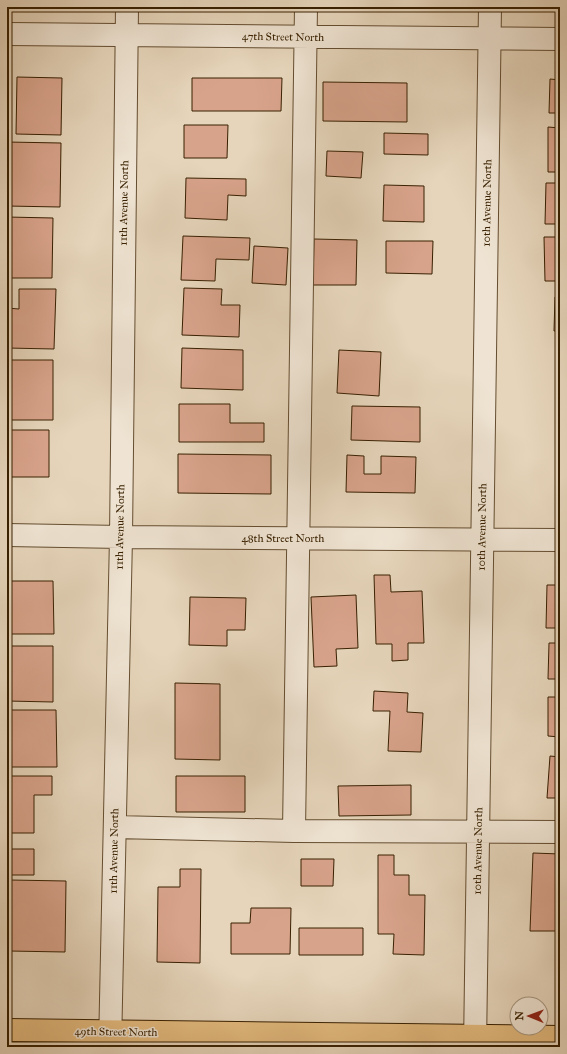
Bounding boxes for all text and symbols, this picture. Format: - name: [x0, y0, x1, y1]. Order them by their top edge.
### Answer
- street label: 47th Street North: [242, 30, 324, 44]
- street label: 10th Avenue North: [480, 159, 494, 247]
- street label: 11th Avenue North: [117, 160, 131, 246]
- street label: 10th Avenue North: [475, 483, 489, 571]
- street label: 11th Avenue North: [113, 484, 127, 570]
- street label: 48th Street North: [242, 532, 324, 545]
- street label: 10th Avenue North: [471, 807, 485, 895]
- street label: 11th Avenue North: [107, 808, 121, 894]
- north arrow: [509, 996, 549, 1036]
- text: N: [513, 1010, 526, 1021]
- street label: 49th Street North: [74, 1025, 158, 1039]

